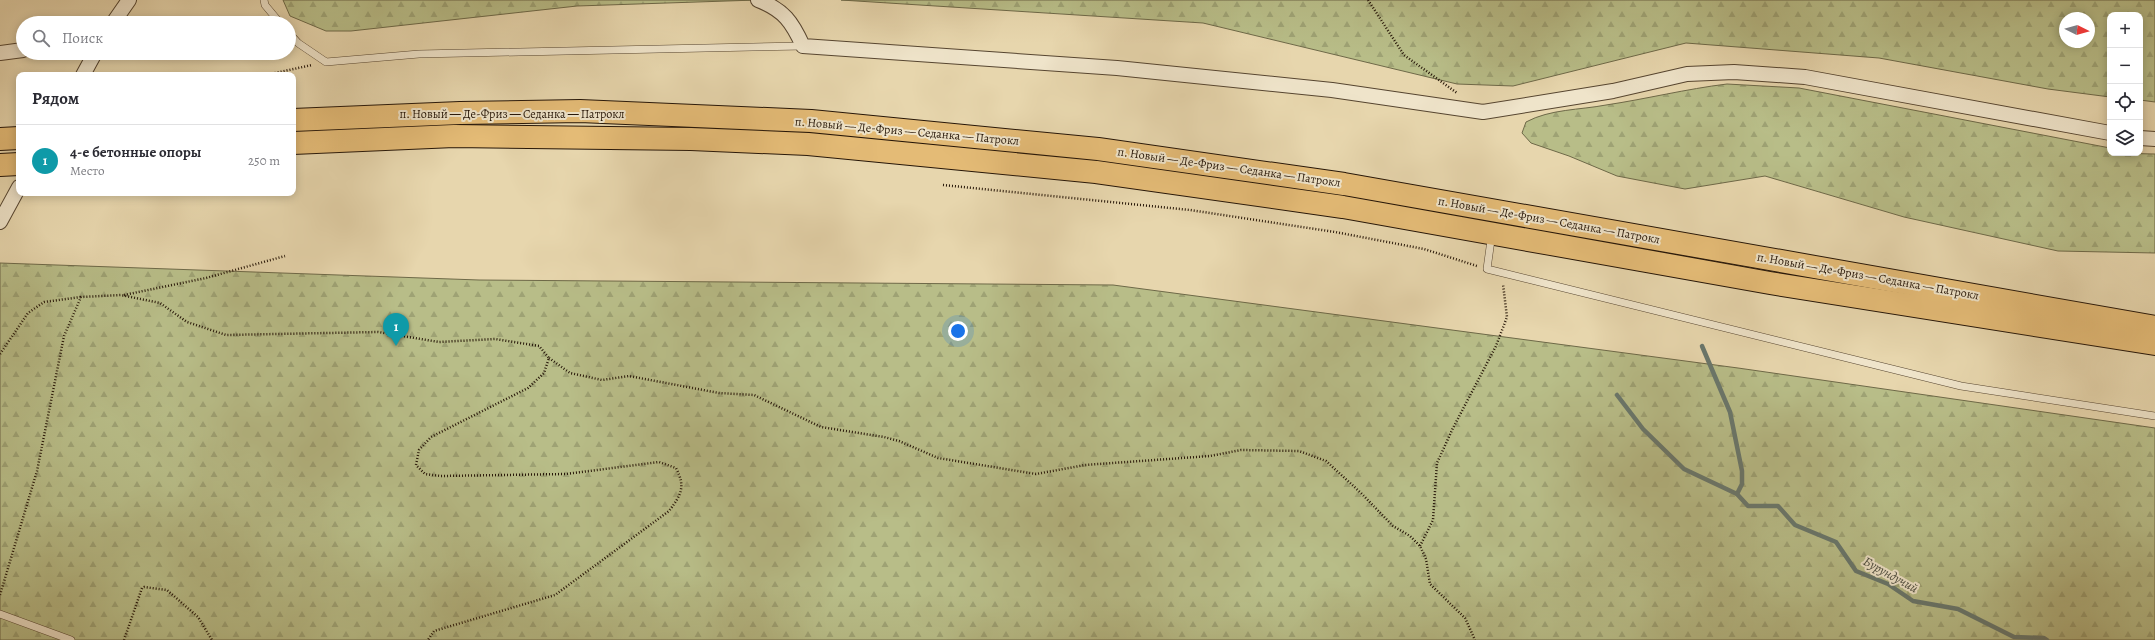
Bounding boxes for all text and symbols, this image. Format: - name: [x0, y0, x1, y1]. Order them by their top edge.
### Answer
- north arrow: [2059, 12, 2095, 48]
- map controls: [2107, 12, 2143, 156]
- button: +: [2107, 12, 2143, 48]
- search box: [16, 16, 296, 60]
- icon: search: [30, 27, 52, 49]
- text: Поиск: [62, 28, 103, 48]
- button: −: [2107, 48, 2143, 84]
- button: locate: [2107, 84, 2143, 120]
- text: Рядом: [32, 87, 79, 110]
- street label: п. Новый — Де-Фриз — Седанка — Патрокл: [399, 106, 625, 122]
- street label: п. Новый — Де-Фриз — Седанка — Патрокл: [794, 113, 1020, 149]
- button: layers: [2107, 120, 2143, 156]
- text: 4-е бетонные опоры: [70, 142, 201, 162]
- street label: п. Новый — Де-Фриз — Седанка — Патрокл: [1116, 143, 1342, 191]
- text: 1: [43, 152, 47, 169]
- text: 250 m: [248, 152, 280, 169]
- text: Место: [70, 162, 105, 179]
- street label: п. Новый — Де-Фриз — Седанка — Патрокл: [1437, 193, 1661, 247]
- street label: п. Новый — Де-Фриз — Седанка — Патрокл: [1756, 249, 1980, 303]
- pin: 1: [383, 313, 409, 346]
- your location: [948, 321, 968, 341]
- water label: Бурундучий: [1860, 552, 1922, 597]

